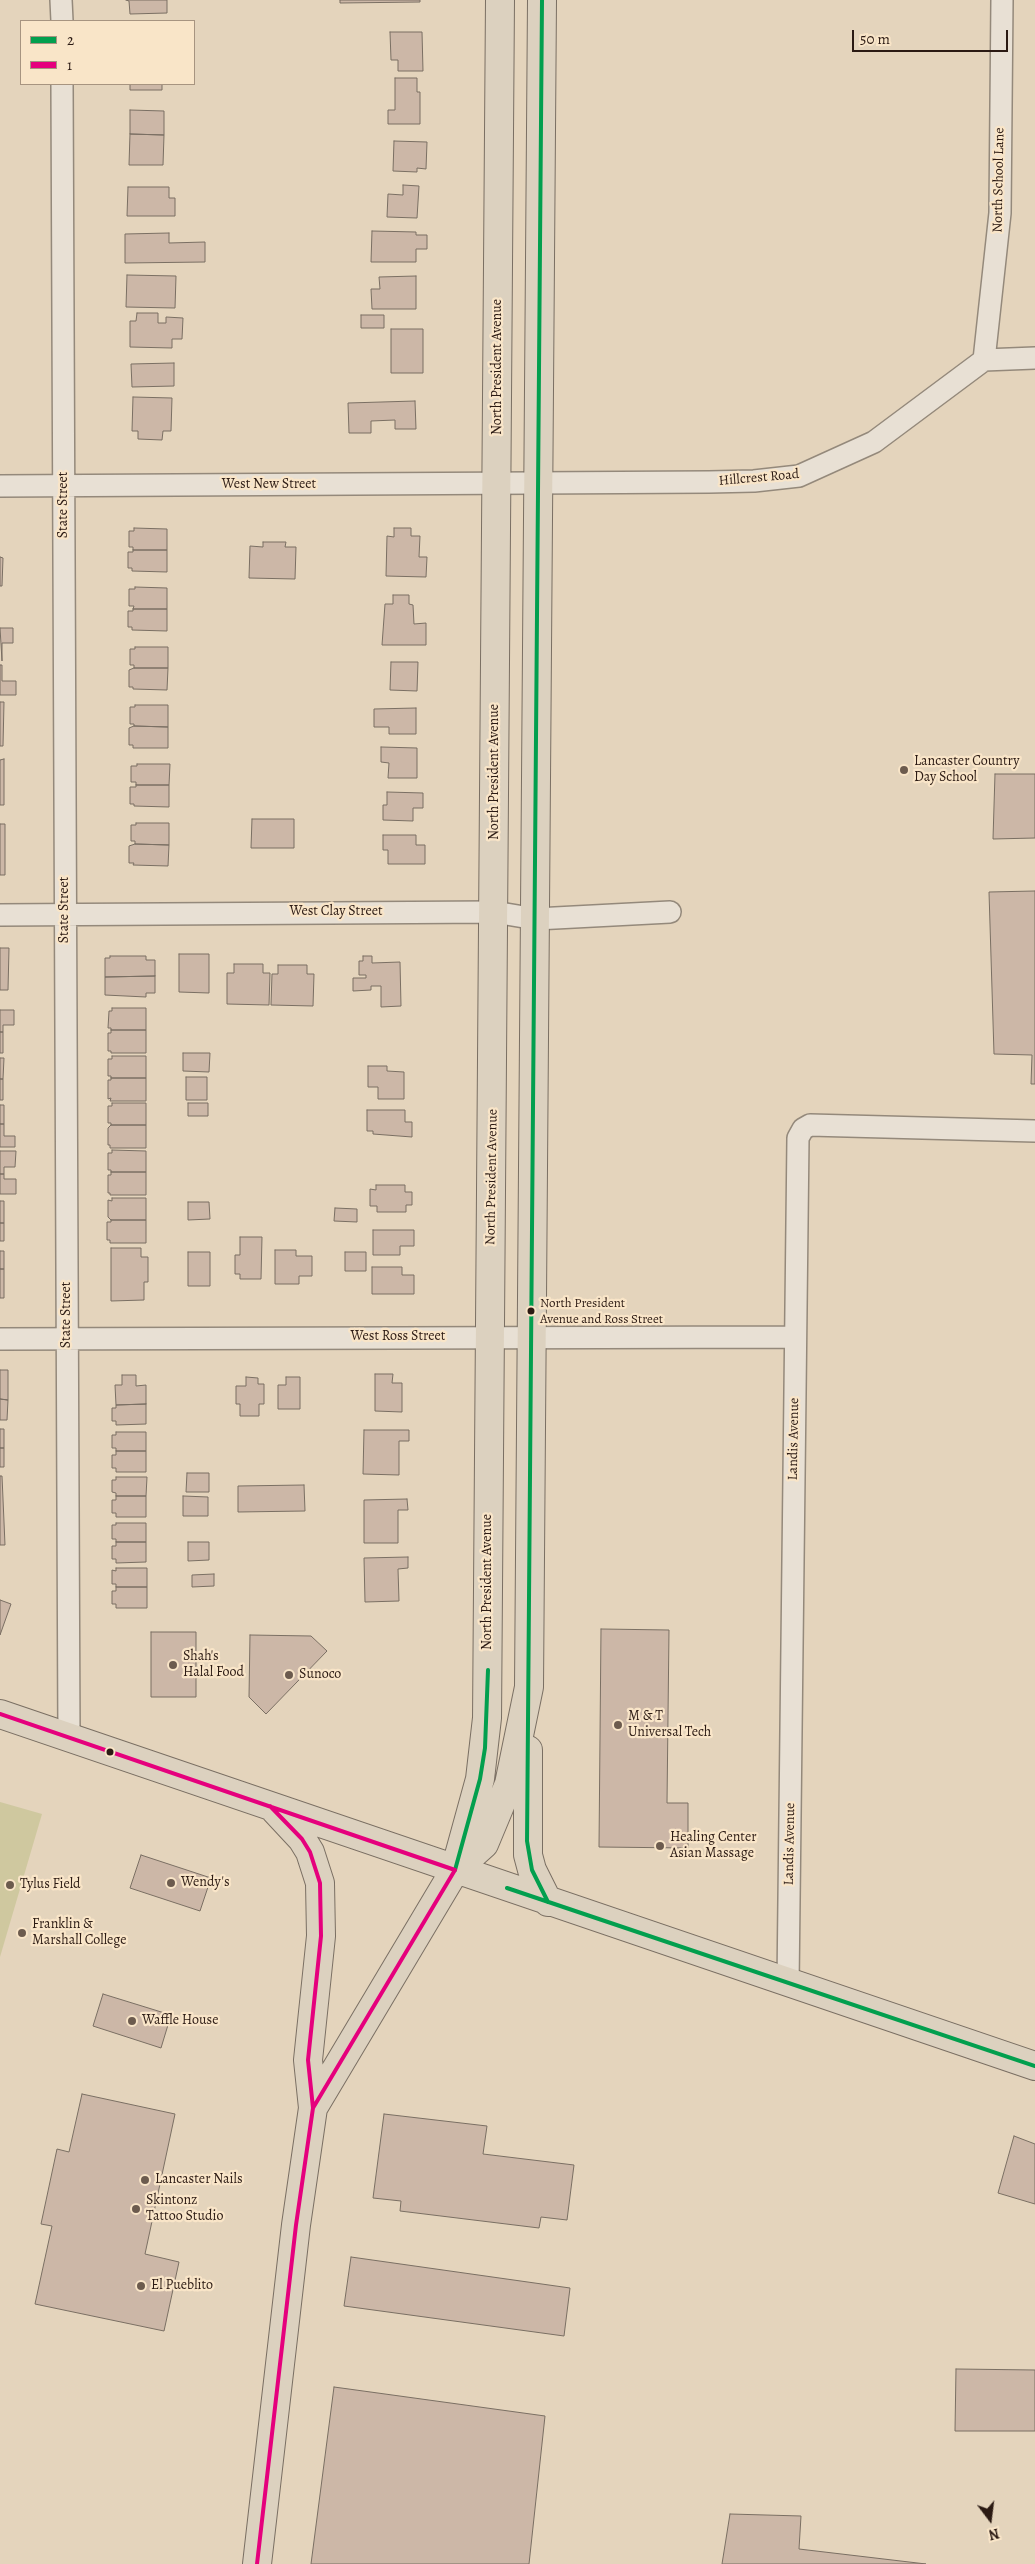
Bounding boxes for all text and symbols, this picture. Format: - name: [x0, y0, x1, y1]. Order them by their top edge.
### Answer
- legend: [20, 20, 195, 85]
- scale bar: [855, 20, 1011, 52]
- text: 50 m: [860, 29, 890, 49]
- text: 2: [67, 30, 74, 50]
- text: 1: [67, 55, 72, 75]
- street label: North School Lane: [990, 127, 1008, 233]
- street label: North President Avenue: [490, 299, 506, 435]
- street label: Hillcrest Road: [718, 466, 800, 490]
- street label: State Street: [56, 472, 72, 538]
- street label: West New Street: [222, 477, 316, 493]
- street label: North President Avenue: [487, 704, 503, 840]
- place label: Lancaster Country Day School: [914, 754, 1019, 786]
- marker: Lancaster Country Day School: [898, 764, 910, 776]
- street label: State Street: [57, 877, 73, 943]
- street label: West Clay Street: [289, 904, 383, 920]
- street label: North President Avenue: [482, 1109, 502, 1245]
- street label: State Street: [59, 1282, 75, 1348]
- place label: North President Avenue and Ross Street: [540, 1296, 663, 1327]
- marker: North President Avenue and Ross Street: [526, 1306, 536, 1316]
- street label: West Ross Street: [351, 1329, 445, 1345]
- street label: Landis Avenue: [785, 1397, 803, 1481]
- street label: North President Avenue: [480, 1514, 496, 1650]
- place label: Shah's Halal Food: [183, 1649, 244, 1681]
- marker: Shah's Halal Food: [167, 1659, 179, 1671]
- place label: Sunoco: [299, 1667, 341, 1683]
- marker: Sunoco: [283, 1669, 295, 1681]
- place label: M & T Universal Tech: [628, 1709, 711, 1741]
- marker: M & T Universal Tech: [612, 1719, 624, 1731]
- unlabelled marker: [105, 1747, 115, 1757]
- street label: Landis Avenue: [781, 1802, 799, 1886]
- place label: Healing Center Asian Massage: [670, 1830, 757, 1862]
- marker: Healing Center Asian Massage: [654, 1840, 666, 1852]
- place label: Wendy's: [181, 1875, 230, 1891]
- place label: Tylus Field: [20, 1877, 81, 1893]
- marker: Wendy's: [165, 1877, 177, 1889]
- marker: Tylus Field: [4, 1879, 16, 1891]
- place label: Franklin & Marshall College: [32, 1917, 127, 1950]
- marker: Franklin & Marshall College: [16, 1927, 28, 1939]
- place label: Waffle House: [142, 2013, 218, 2029]
- marker: Waffle House: [126, 2015, 138, 2027]
- place label: Lancaster Nails: [155, 2172, 243, 2188]
- marker: Lancaster Nails: [139, 2174, 151, 2186]
- place label: Skintonz Tattoo Studio: [146, 2193, 223, 2226]
- marker: Skintonz Tattoo Studio: [130, 2203, 142, 2215]
- place label: El Pueblito: [151, 2278, 213, 2294]
- marker: El Pueblito: [135, 2280, 147, 2292]
- north arrow: [965, 2494, 1015, 2544]
- text: N: [987, 2523, 1001, 2544]

